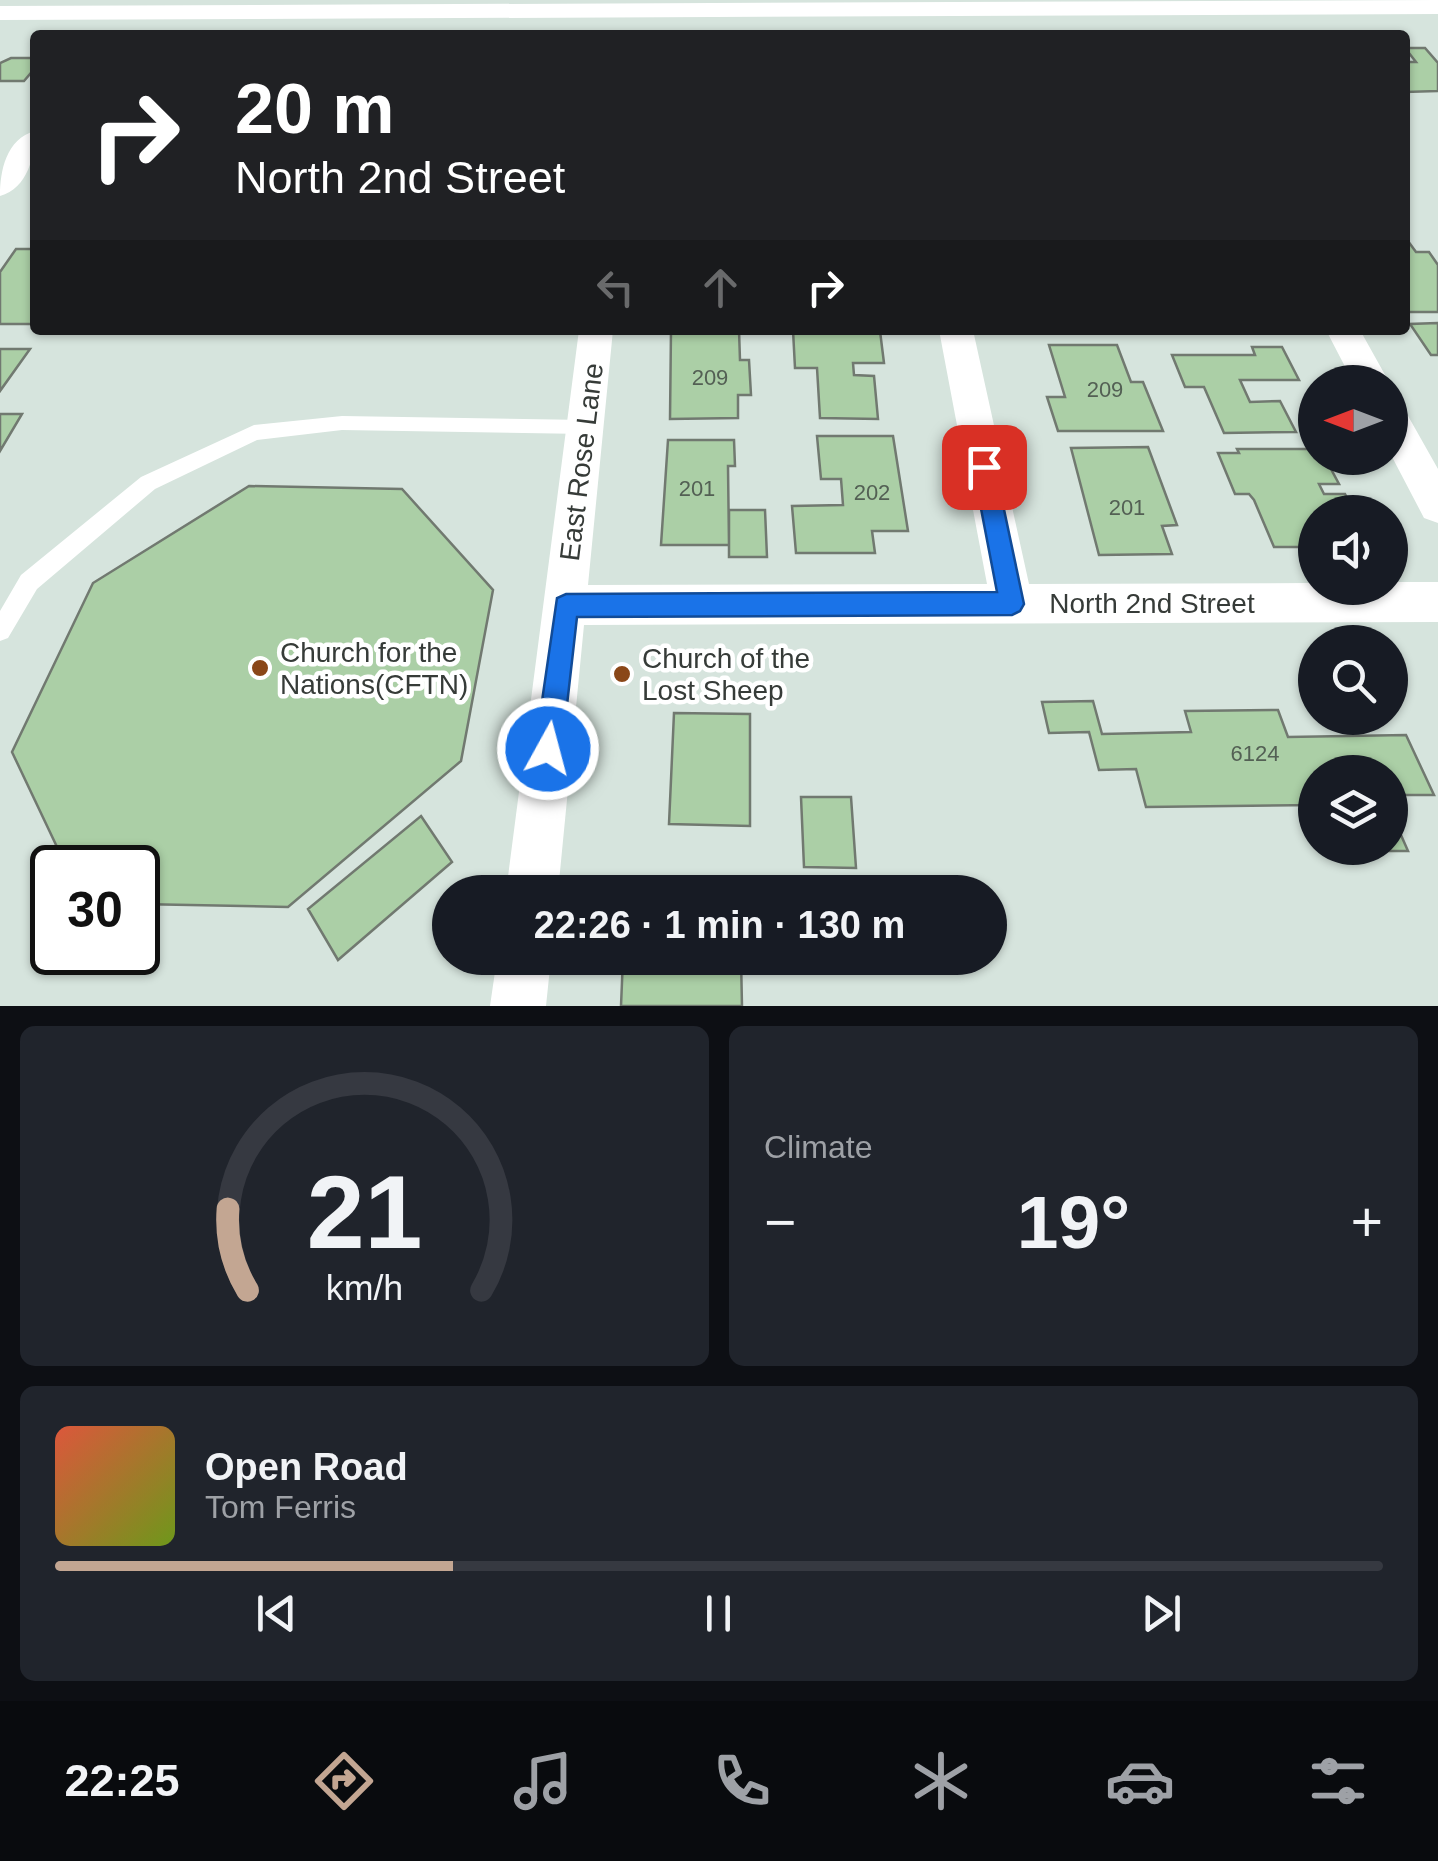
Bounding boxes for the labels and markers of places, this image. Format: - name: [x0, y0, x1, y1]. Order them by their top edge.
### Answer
- pin: [942, 425, 1027, 510]
- place label: Church for the Nations(CFTN): [280, 637, 468, 700]
- place label: Church of the Lost Sheep: [642, 643, 810, 706]
- marker: Church for the Nations(CFTN): [249, 657, 271, 679]
- marker: Church of the Lost Sheep: [611, 663, 633, 685]

